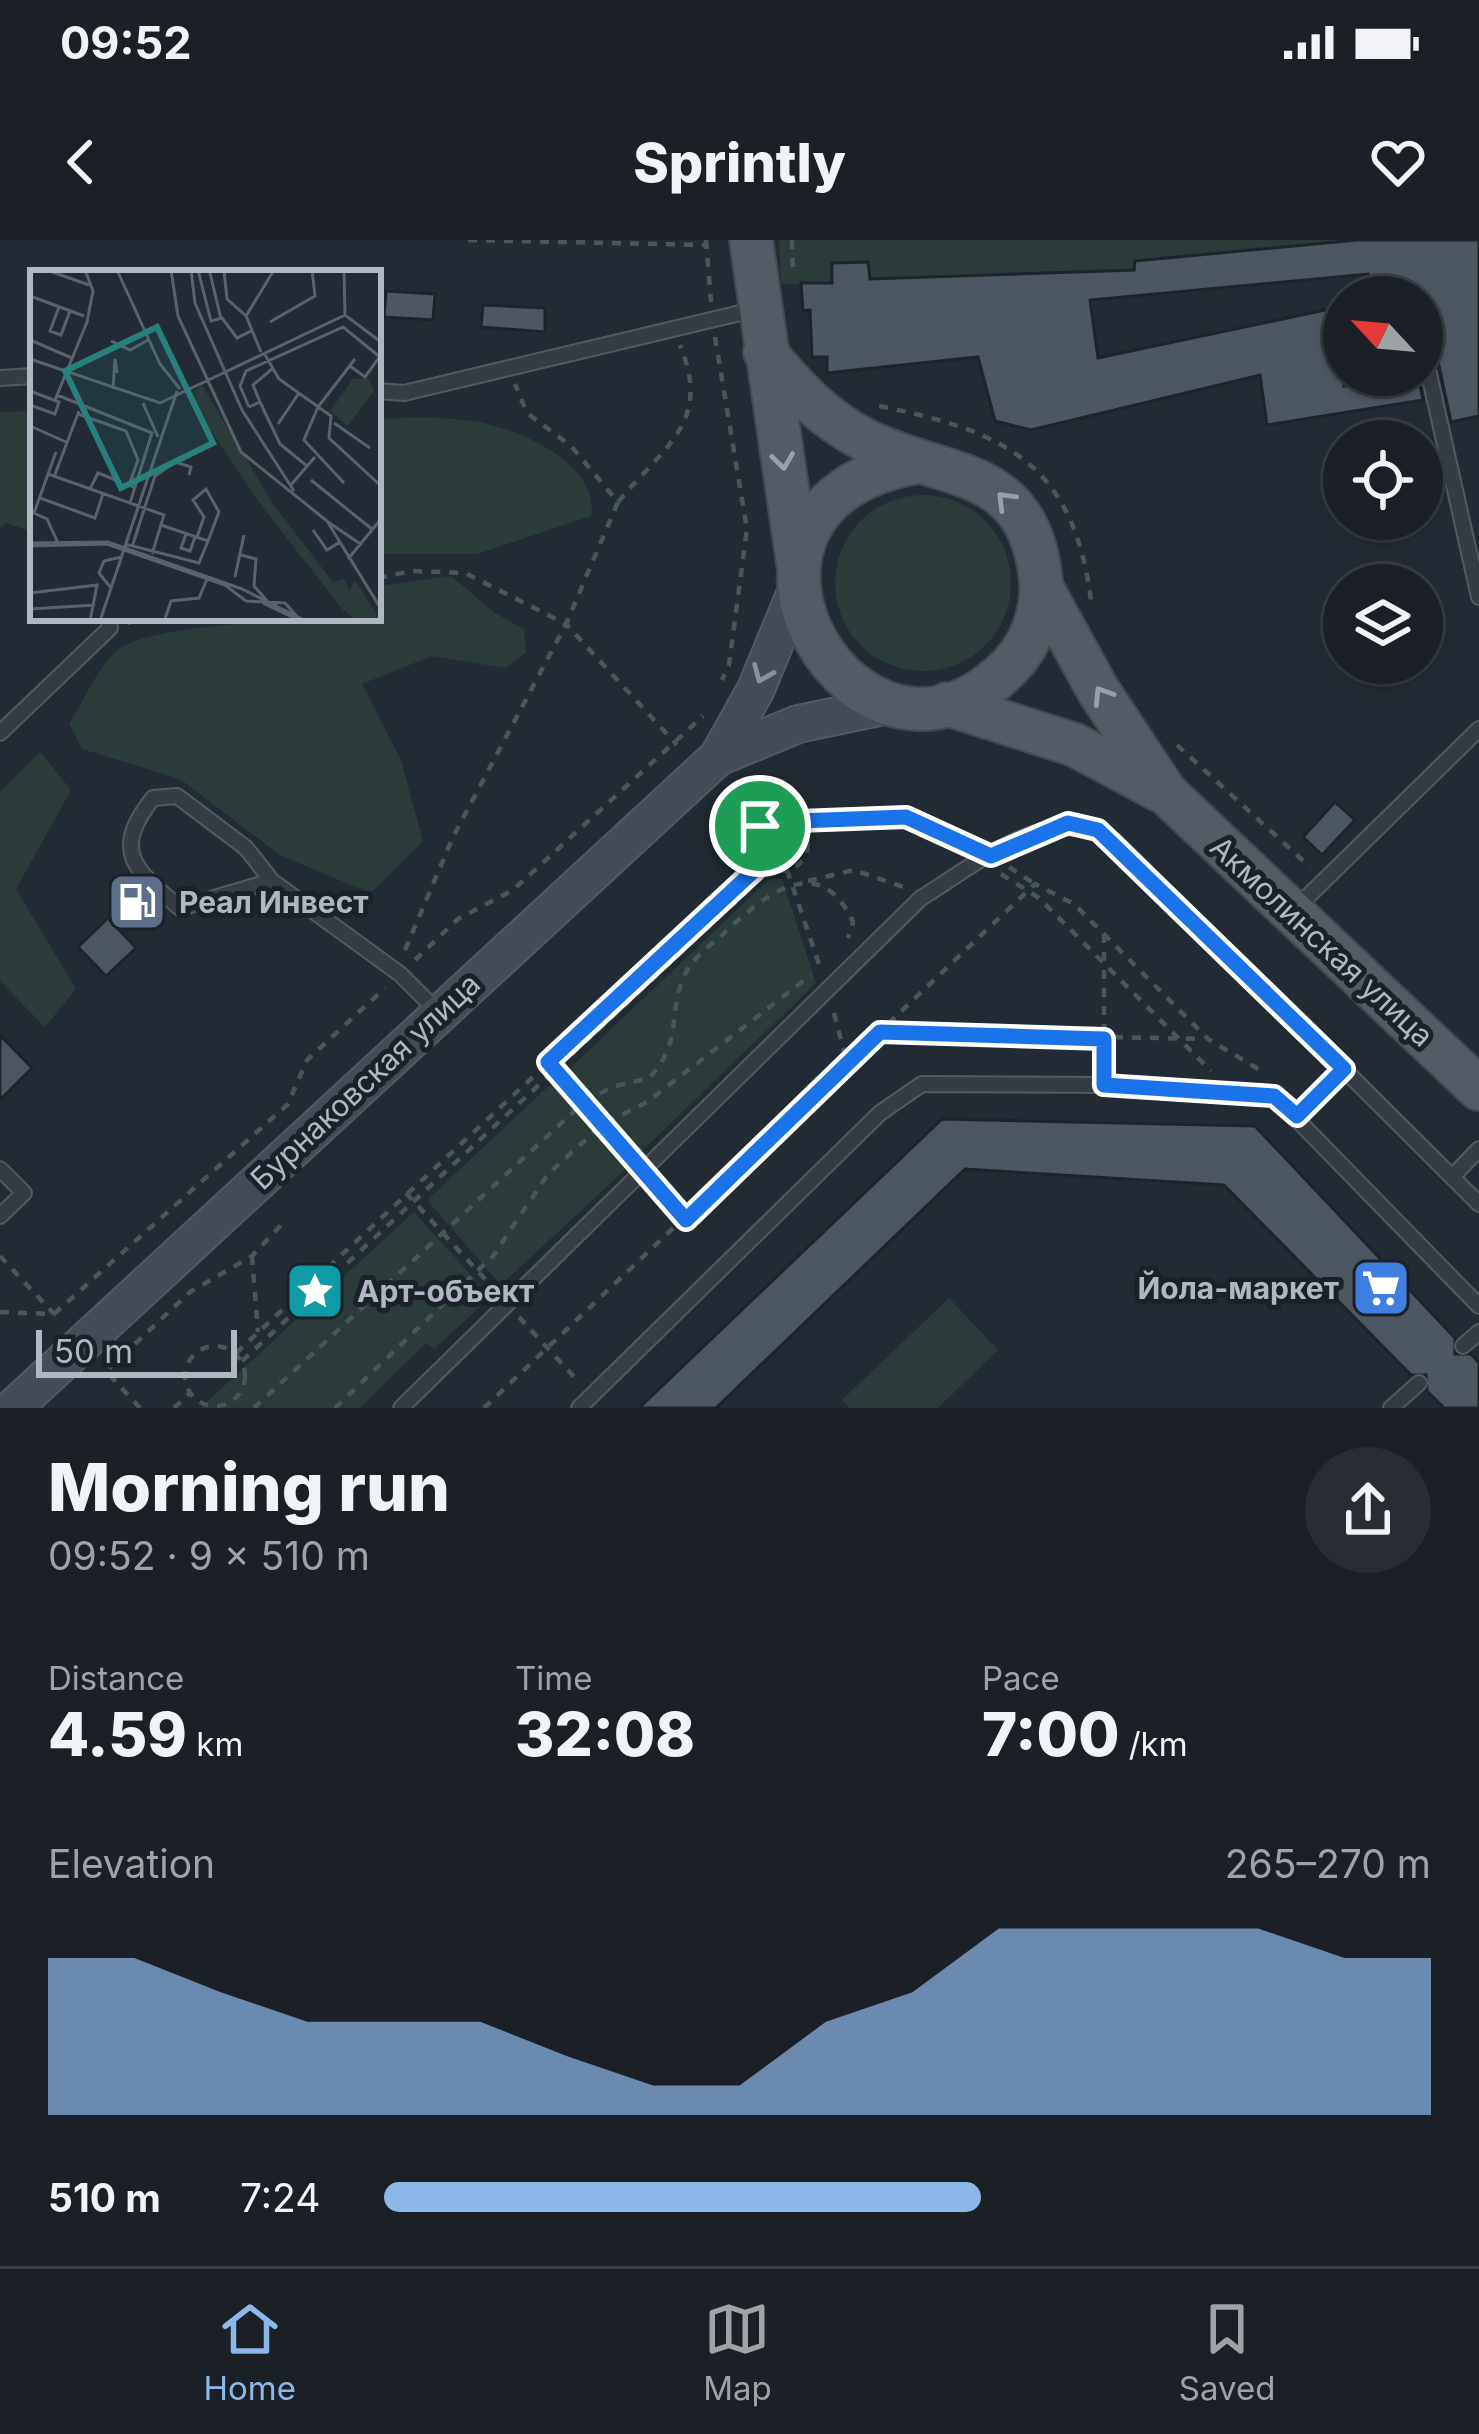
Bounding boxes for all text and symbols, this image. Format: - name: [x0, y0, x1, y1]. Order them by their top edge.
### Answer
- text: 09:52: [60, 15, 192, 70]
- icon: back: [48, 129, 114, 195]
- icon: heart: [1365, 129, 1431, 195]
- text: Sprintly: [633, 130, 846, 195]
- inset map: [30, 270, 381, 621]
- north arrow: [1323, 276, 1443, 396]
- map controls: [1323, 276, 1443, 684]
- button: locate: [1323, 420, 1443, 540]
- one-way arrow: [769, 451, 795, 471]
- one-way arrow: [997, 492, 1019, 514]
- button: layers: [1323, 564, 1443, 684]
- one-way arrow: [752, 662, 776, 683]
- one-way arrow: [1093, 686, 1116, 708]
- pin: [709, 775, 811, 877]
- icon: arrive: [727, 793, 793, 859]
- street label: Акмолинская улица: [1203, 828, 1441, 1054]
- fuel station icon: Реал Инвест: [106, 871, 168, 933]
- place label: Реал Инвест: [179, 884, 369, 920]
- street label: Бурнаковская улица: [243, 965, 487, 1197]
- supermarket icon: Йола-маркет: [1350, 1257, 1412, 1319]
- place icon: Арт-объект: [284, 1260, 346, 1322]
- place label: Йола-маркет: [1137, 1270, 1339, 1306]
- place label: Арт-объект: [357, 1273, 534, 1309]
- scale bar: [36, 1324, 237, 1377]
- text: 50 m: [54, 1331, 133, 1371]
- text: Morning run: [48, 1447, 450, 1527]
- button: share: [1305, 1447, 1431, 1573]
- text: 09:52 · 9 × 510 m: [48, 1532, 370, 1579]
- text: Distance: [48, 1658, 184, 1698]
- text: Time: [515, 1658, 592, 1698]
- text: Pace: [982, 1658, 1060, 1698]
- text: 4.59: [48, 1698, 187, 1770]
- text: 32:08: [515, 1698, 695, 1770]
- text: 7:00: [982, 1698, 1119, 1770]
- text: km: [187, 1724, 243, 1764]
- text: /km: [1119, 1724, 1188, 1764]
- text: Elevation: [48, 1840, 215, 1887]
- text: 265–270 m: [1225, 1840, 1431, 1887]
- text: 510 m: [48, 2174, 161, 2221]
- text: 7:24: [240, 2174, 320, 2221]
- tab: Home: [204, 2296, 296, 2408]
- tab: Map: [703, 2296, 772, 2408]
- tab: Saved: [1179, 2296, 1275, 2408]

